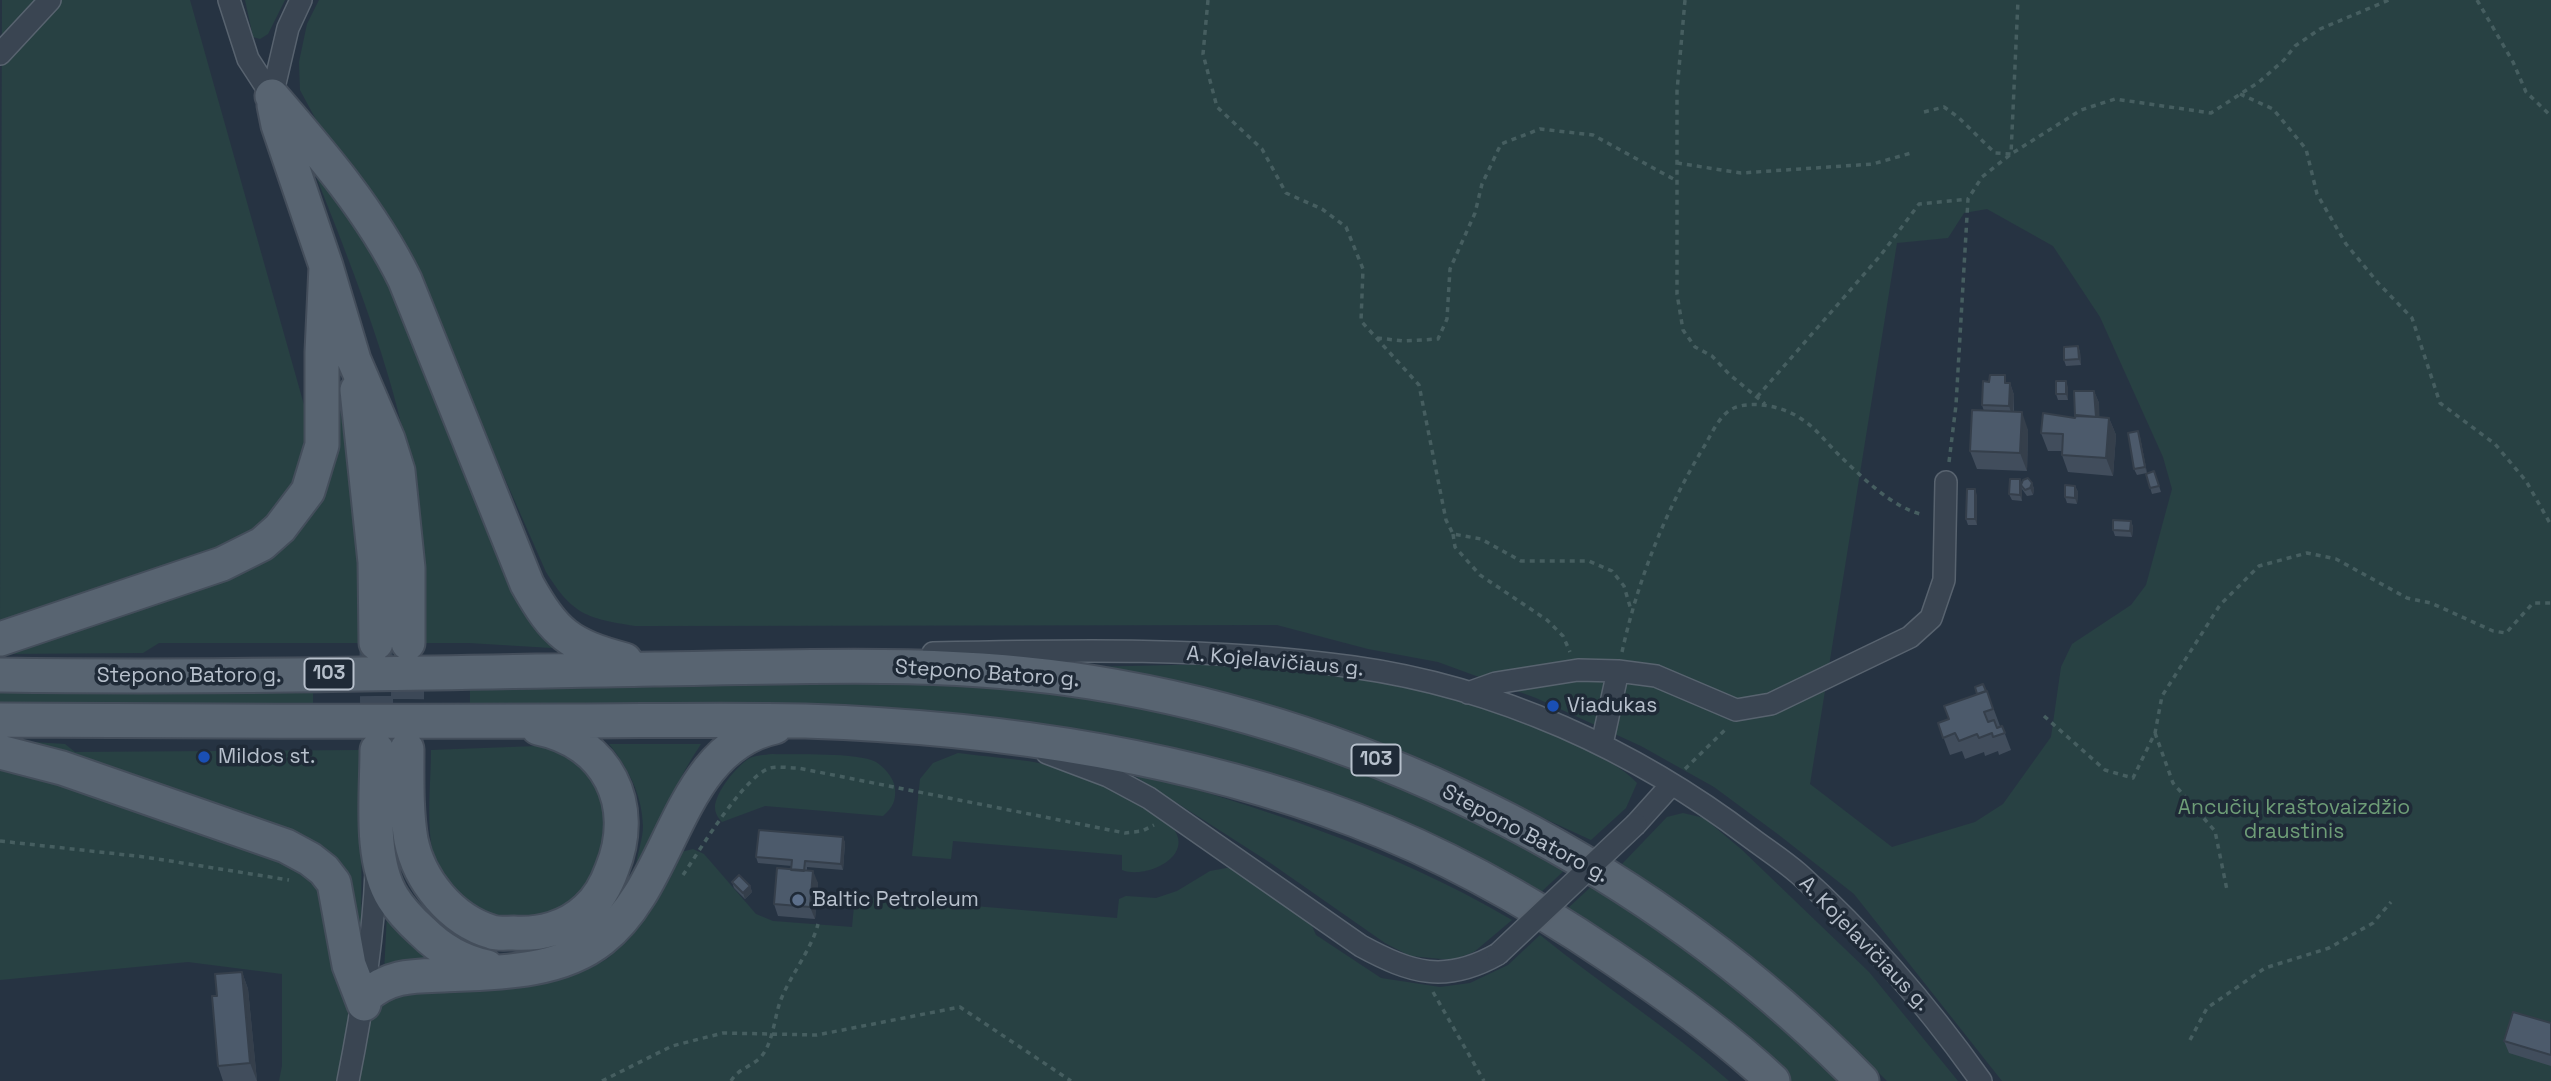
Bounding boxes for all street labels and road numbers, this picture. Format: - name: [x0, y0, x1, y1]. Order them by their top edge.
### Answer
- street label: A. Kojelavičiaus g.: [1185, 642, 1365, 682]
- street label: Stepono Batoro g.: [894, 655, 1080, 693]
- road number: 103: [304, 659, 354, 690]
- street label: Stepono Batoro g.: [97, 663, 281, 689]
- road number: 103: [1352, 744, 1400, 776]
- street label: Stepono Batoro g.: [1438, 780, 1612, 888]
- street label: A. Kojelavičiaus g.: [1793, 871, 1935, 1017]

